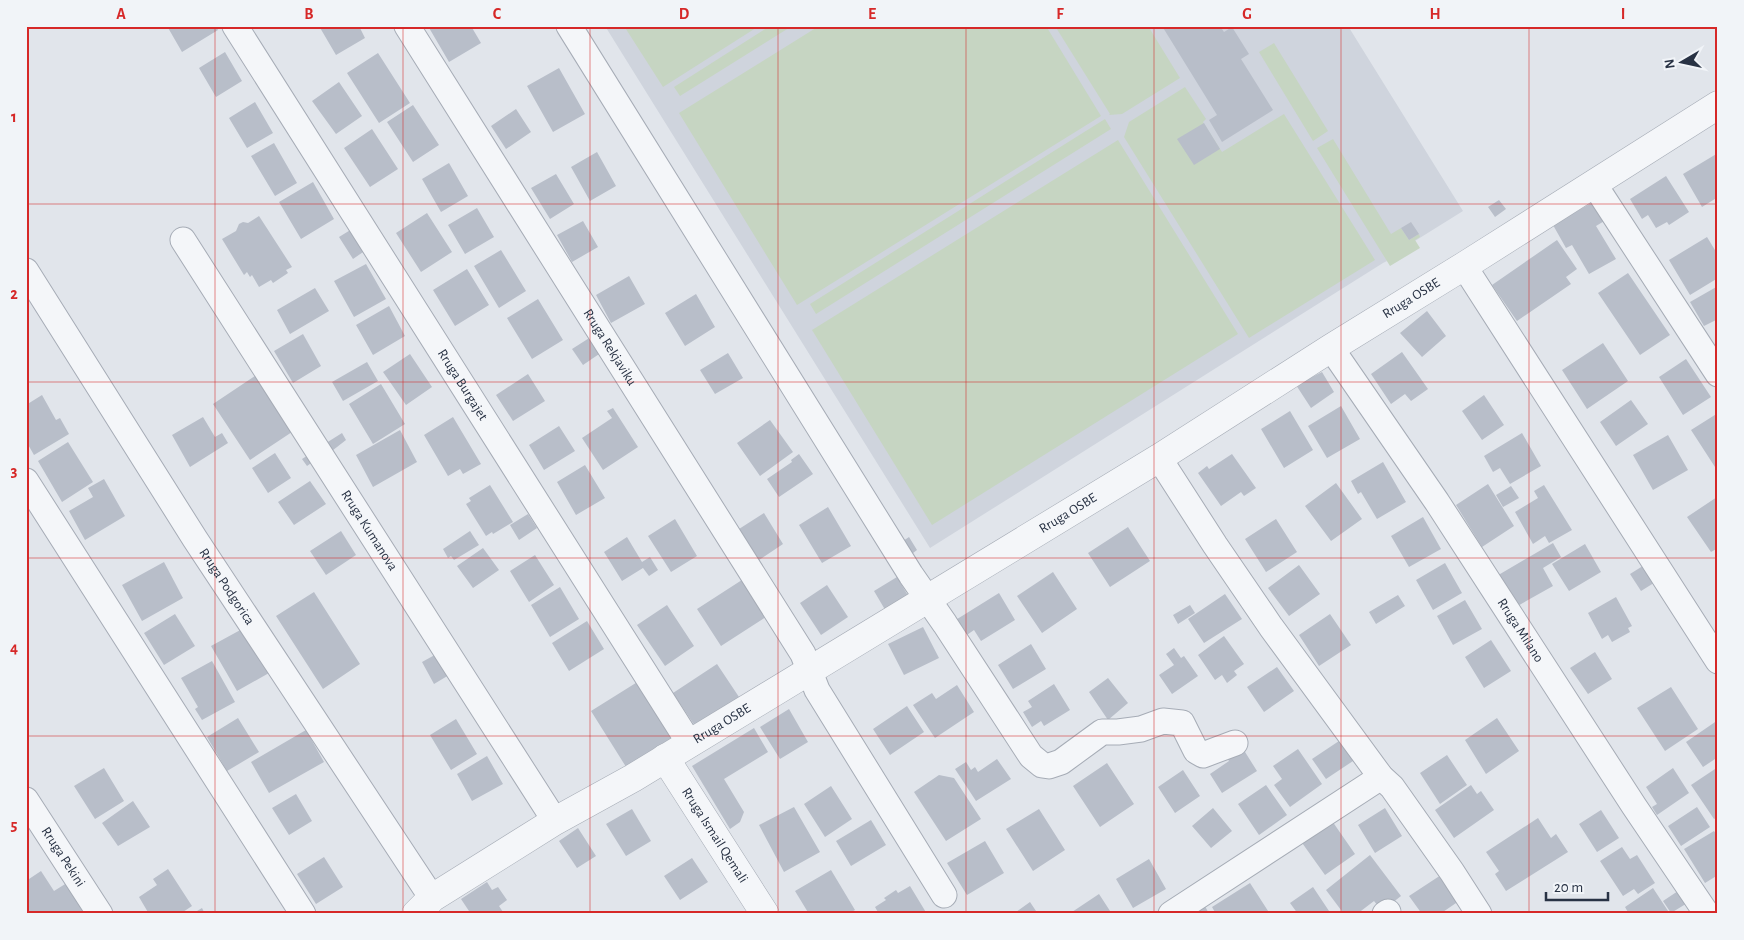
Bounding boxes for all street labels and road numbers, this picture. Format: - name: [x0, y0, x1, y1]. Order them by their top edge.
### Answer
- street label: Rruga OSBE: [1380, 275, 1443, 321]
- street label: Rruga Rekjaviku: [580, 307, 639, 388]
- street label: Rruga Burgajet: [435, 347, 490, 424]
- street label: Rruga Kumanova: [338, 488, 400, 574]
- street label: Rruga OSBE: [1037, 491, 1099, 536]
- street label: Rruga Podgorica: [196, 546, 257, 628]
- street label: Rruga Milano: [1495, 596, 1546, 665]
- street label: Rruga OSBE: [691, 701, 753, 747]
- street label: Rruga Ismail Qemali: [679, 785, 750, 886]
- street label: Rruga Pekini: [39, 825, 87, 889]

